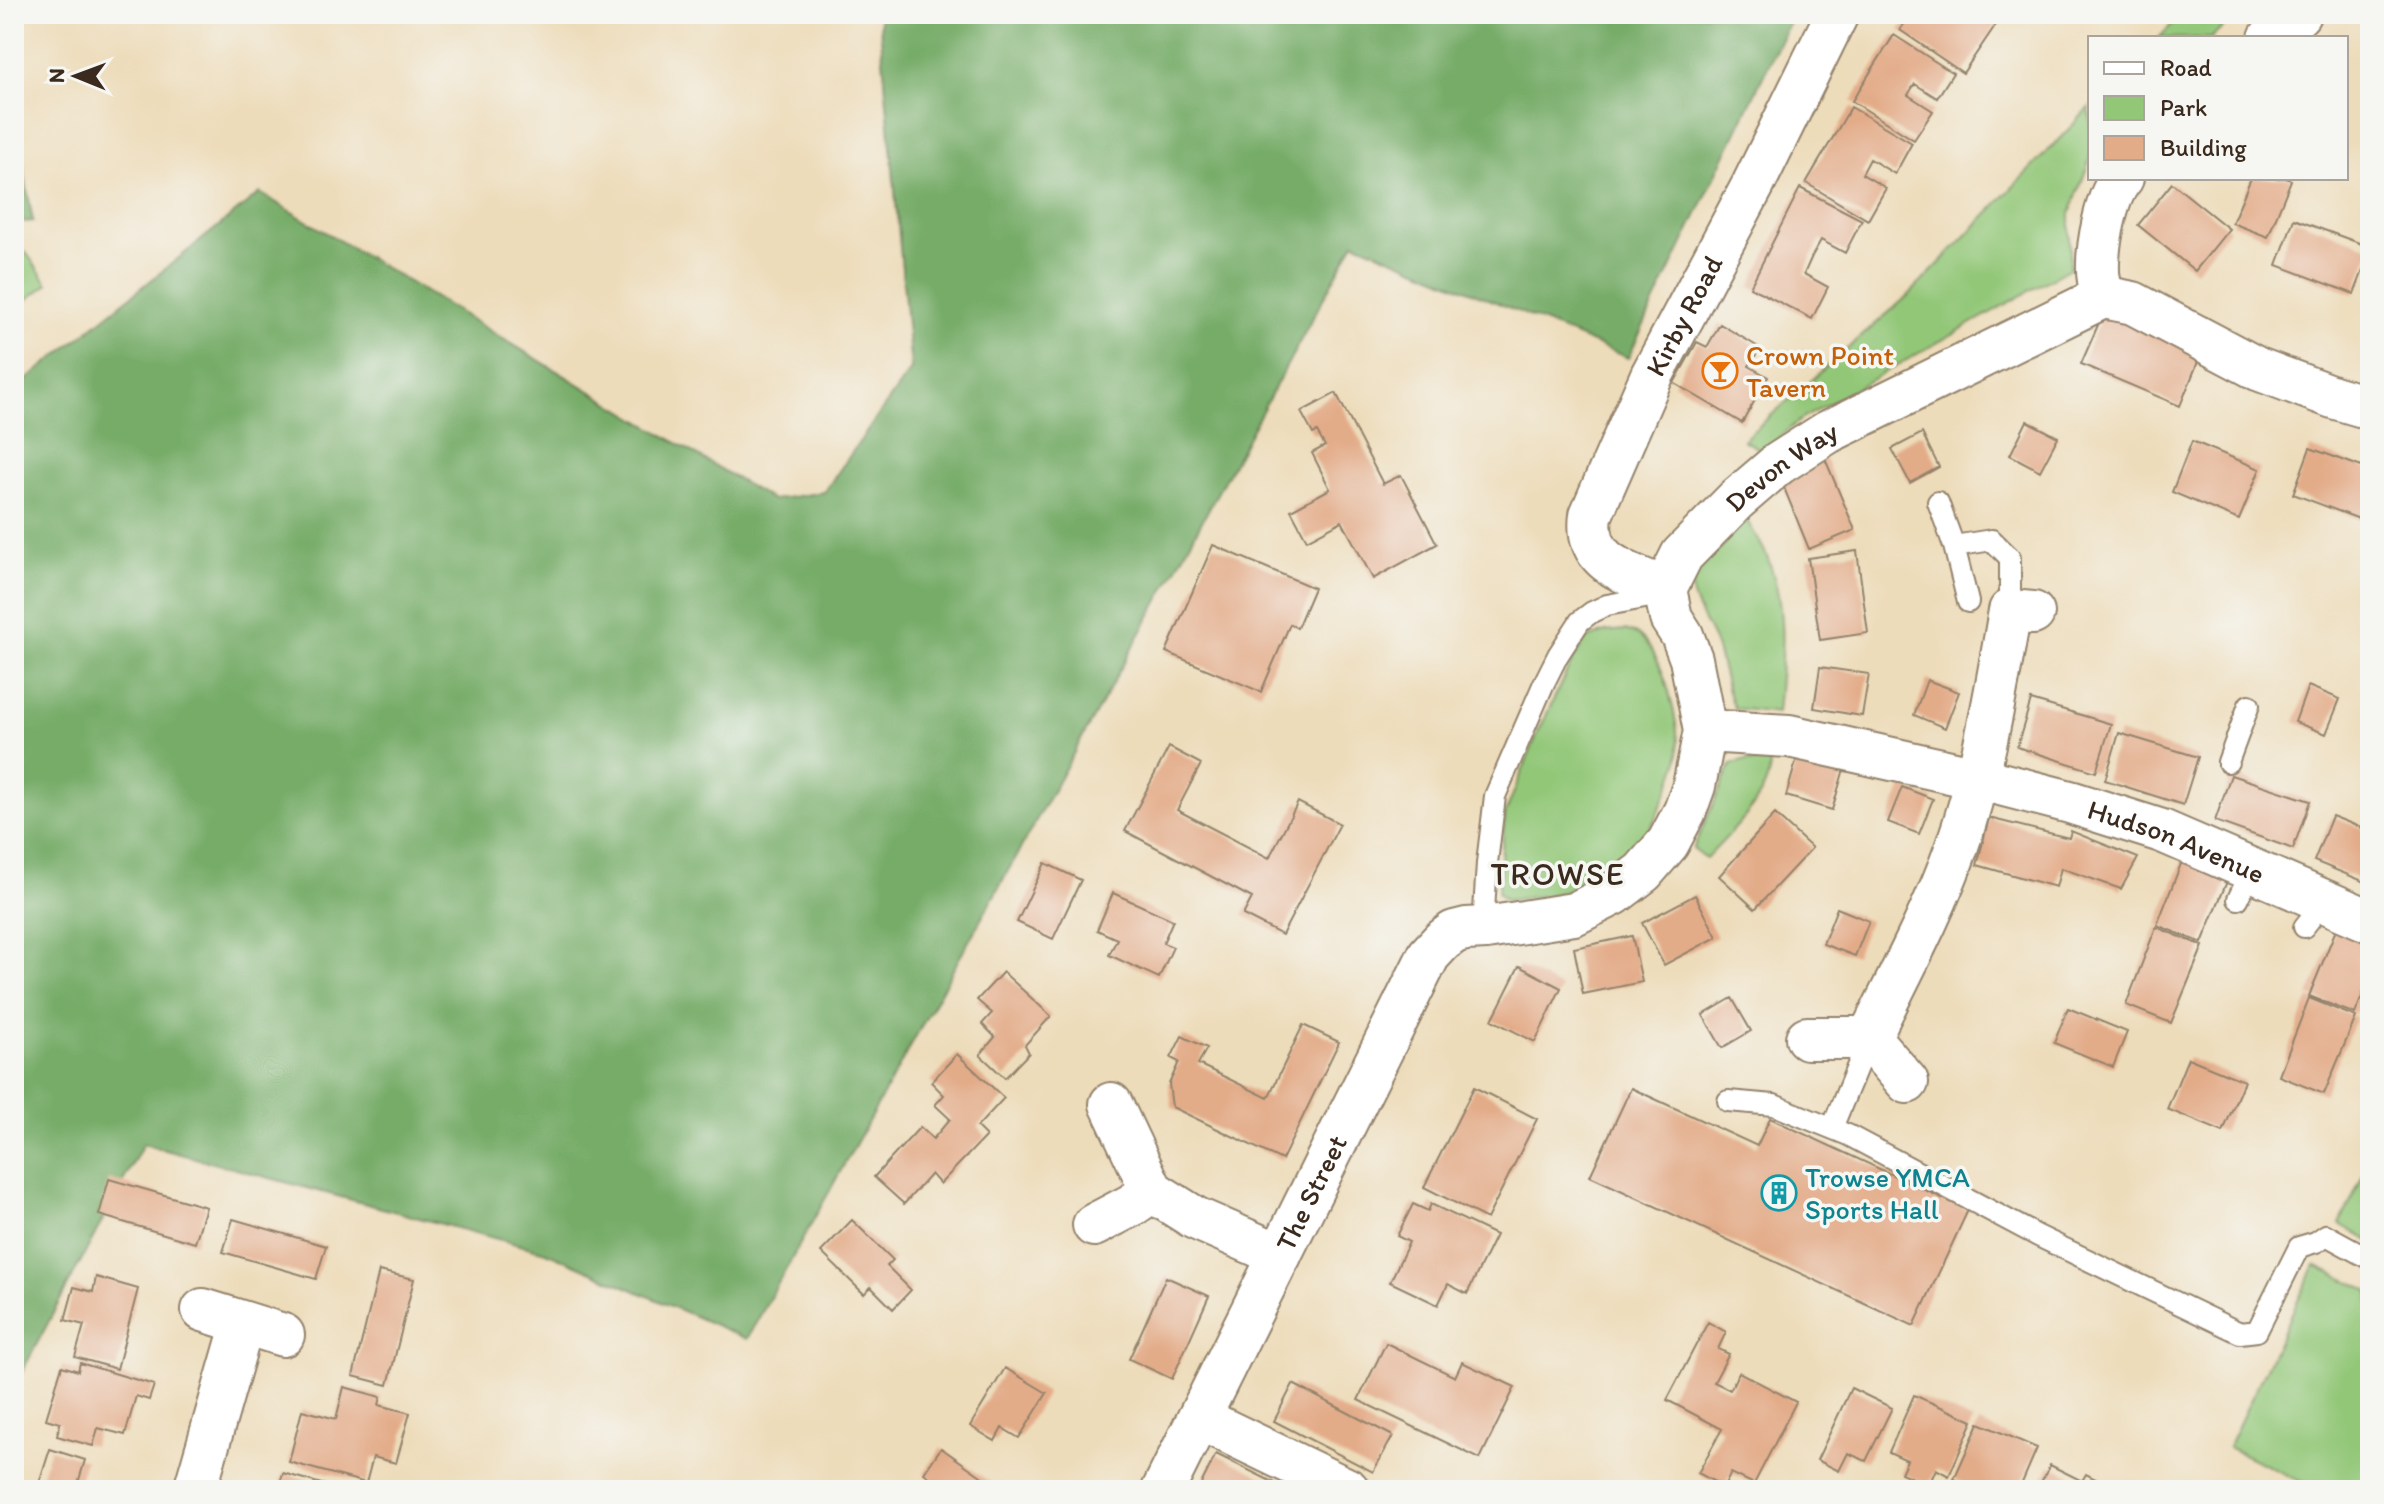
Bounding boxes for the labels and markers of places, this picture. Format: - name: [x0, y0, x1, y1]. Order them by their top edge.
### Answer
- place label: Crown Point Tavern: [1746, 338, 1894, 404]
- bar icon: Crown Point Tavern: [1701, 352, 1739, 390]
- place label: Trowse YMCA Sports Hall: [1805, 1160, 1970, 1226]
- building icon: Trowse YMCA Sports Hall: [1760, 1174, 1798, 1212]

